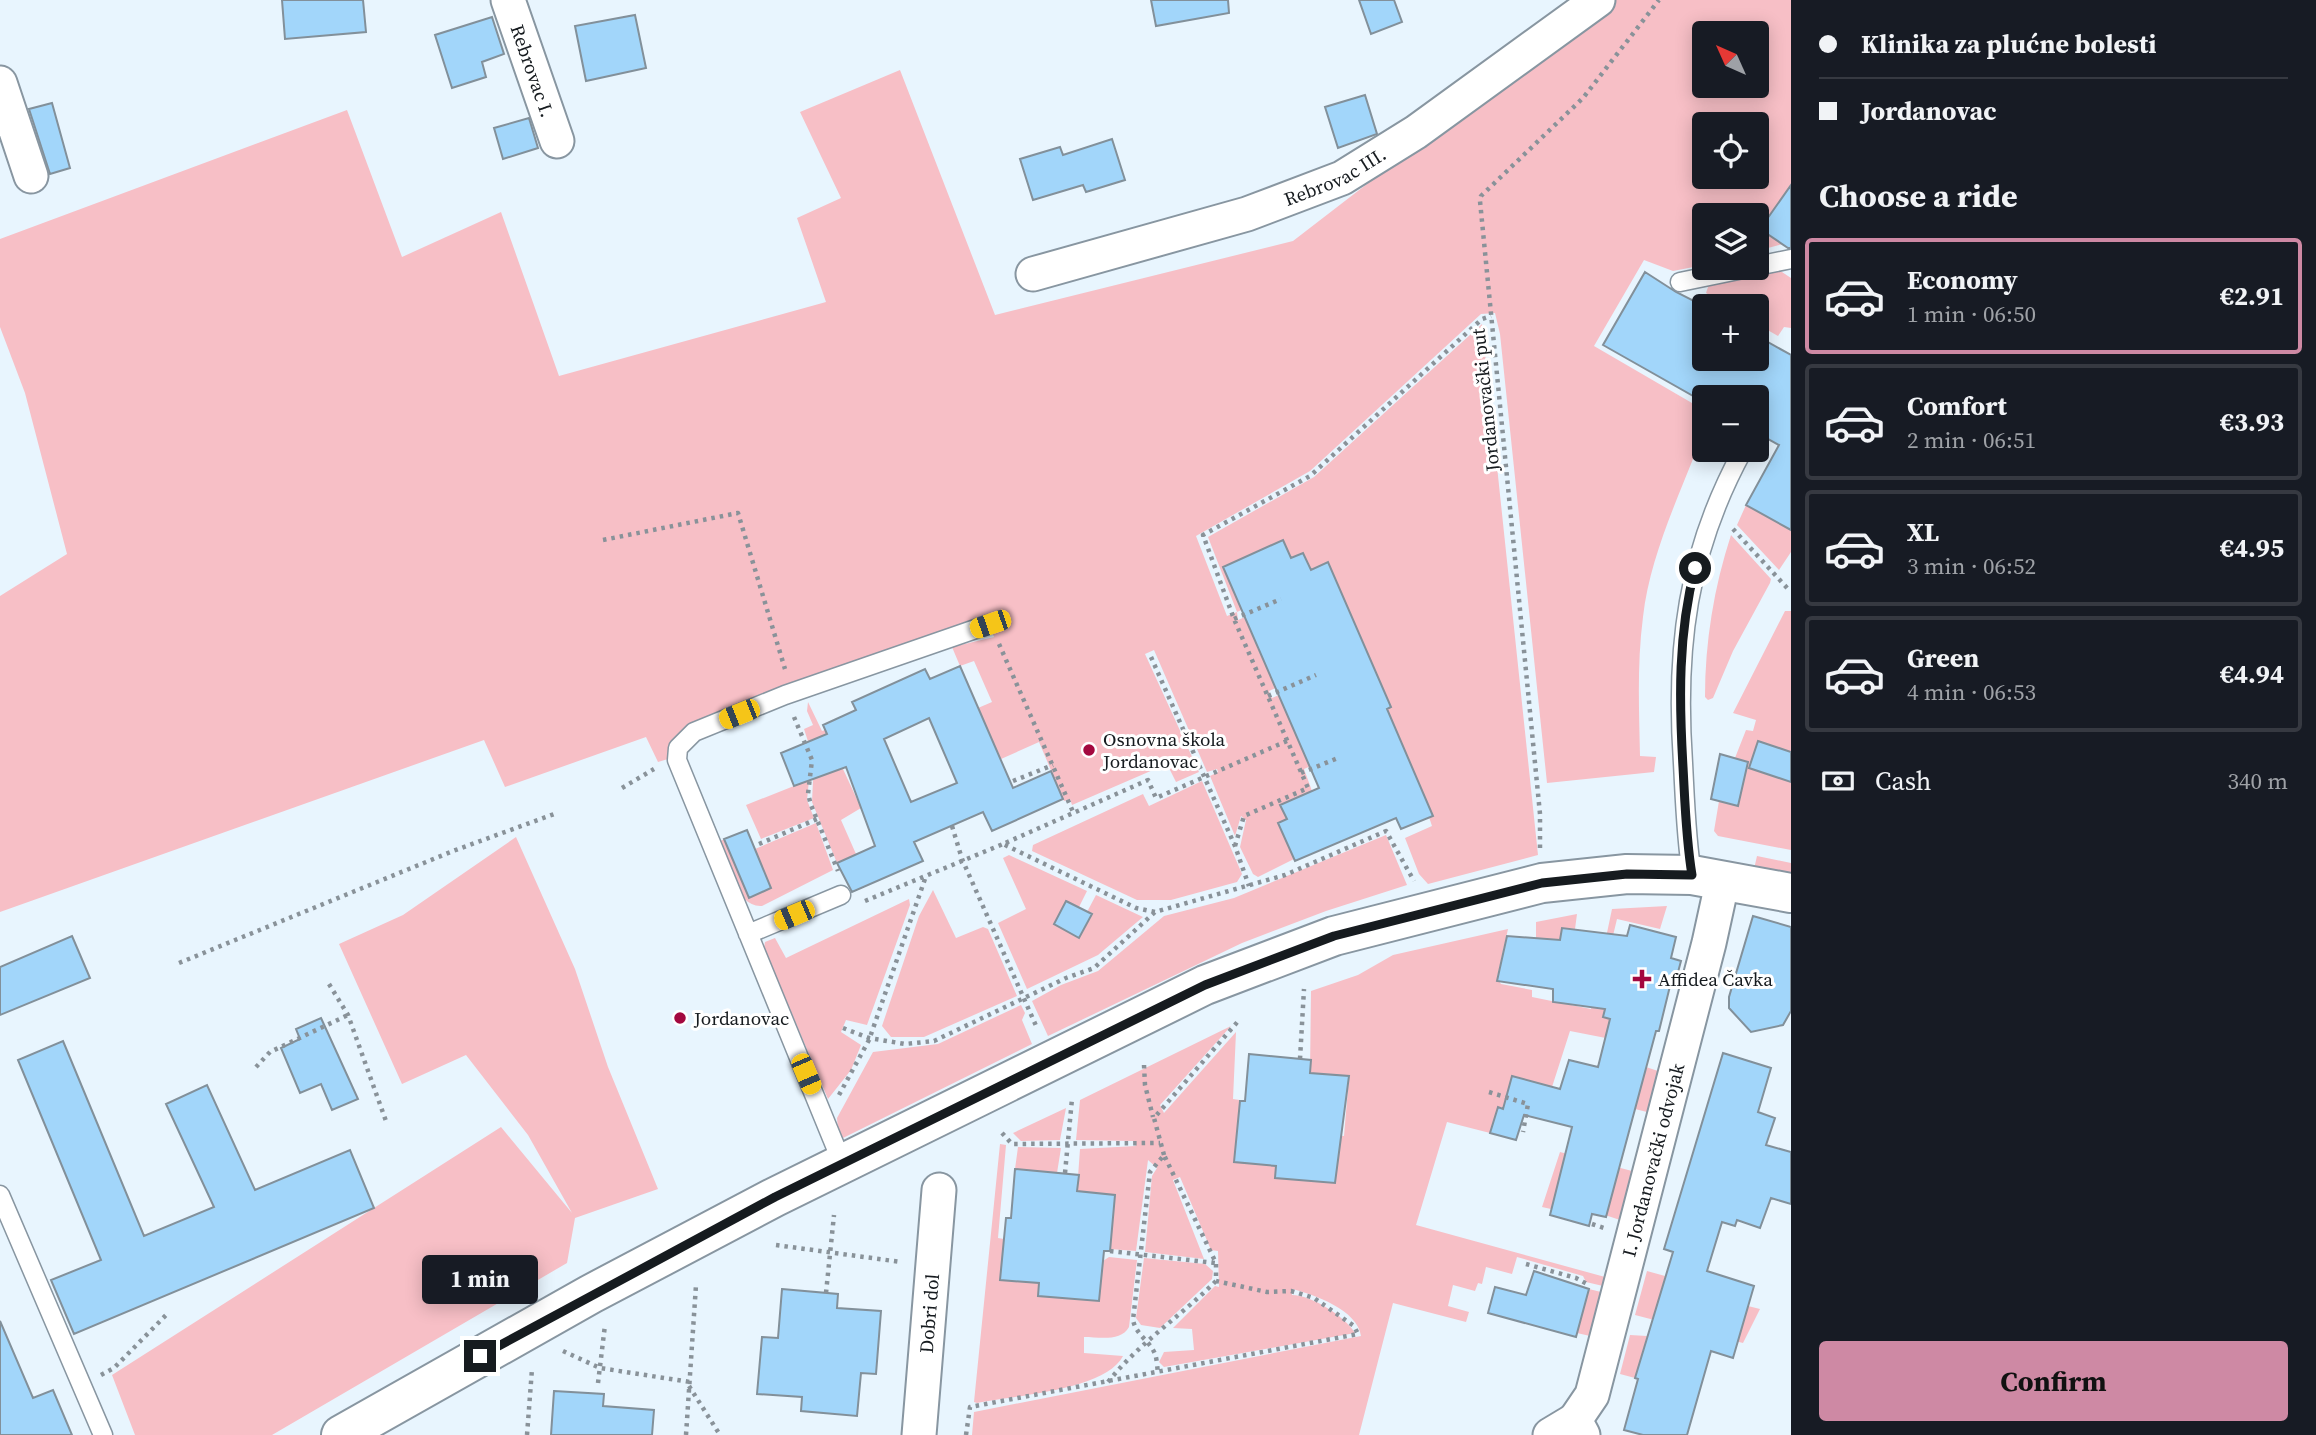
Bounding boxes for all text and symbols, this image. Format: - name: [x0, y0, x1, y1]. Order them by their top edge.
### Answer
- street label: Rebrovac I.: [505, 21, 561, 121]
- north arrow: [1692, 21, 1769, 98]
- map controls: [1692, 21, 1769, 462]
- text: Klinika za plućne bolesti: [1861, 26, 2156, 62]
- text: Jordanovac: [1861, 93, 1997, 129]
- button: locate: [1692, 112, 1769, 189]
- street label: Rebrovac III.: [1280, 141, 1391, 212]
- text: Choose a ride: [1819, 174, 2018, 218]
- button: layers: [1692, 203, 1769, 280]
- text: Economy: [1907, 262, 2018, 298]
- icon: car: [1823, 265, 1886, 328]
- text: €2.91: [2220, 278, 2284, 314]
- button: +: [1692, 294, 1769, 371]
- text: 1 min · 06:50: [1907, 298, 2036, 330]
- street label: Jordanovački put: [1464, 326, 1506, 474]
- button: −: [1692, 385, 1769, 462]
- text: Comfort: [1907, 388, 2007, 424]
- icon: car: [1823, 391, 1886, 454]
- text: €3.93: [2220, 404, 2284, 440]
- text: 2 min · 06:51: [1907, 424, 2036, 456]
- text: XL: [1907, 514, 1939, 550]
- icon: car: [1823, 517, 1886, 580]
- text: €4.95: [2220, 530, 2284, 566]
- text: 3 min · 06:52: [1907, 550, 2036, 582]
- route start: [1679, 552, 1711, 584]
- car: [967, 607, 1014, 641]
- text: Green: [1907, 640, 1979, 676]
- icon: car: [1823, 643, 1886, 706]
- text: €4.94: [2220, 656, 2284, 692]
- text: 4 min · 06:53: [1907, 676, 2036, 708]
- car: [716, 696, 763, 732]
- place label: Osnovna škola Jordanovac: [1102, 726, 1226, 774]
- marker: Osnovna škola Jordanovac: [1081, 742, 1097, 758]
- icon: cash: [1819, 762, 1857, 800]
- text: Cash: [1875, 763, 1931, 799]
- text: 340 m: [2227, 765, 2288, 797]
- car: [771, 897, 818, 933]
- place label: Affidea Čavka: [1658, 966, 1773, 992]
- marker: Affidea Čavka: [1632, 969, 1652, 989]
- place label: Jordanovac: [693, 1005, 789, 1031]
- marker: Jordanovac: [672, 1010, 688, 1026]
- car: [789, 1051, 824, 1097]
- street label: I. Jordanovački odvojak: [1615, 1060, 1690, 1260]
- callout: 1 min: [422, 1254, 538, 1304]
- text: 1 min: [450, 1263, 510, 1295]
- street label: Dobri dol: [913, 1272, 945, 1354]
- route end: [464, 1340, 496, 1372]
- button: Confirm: [1819, 1341, 2288, 1421]

